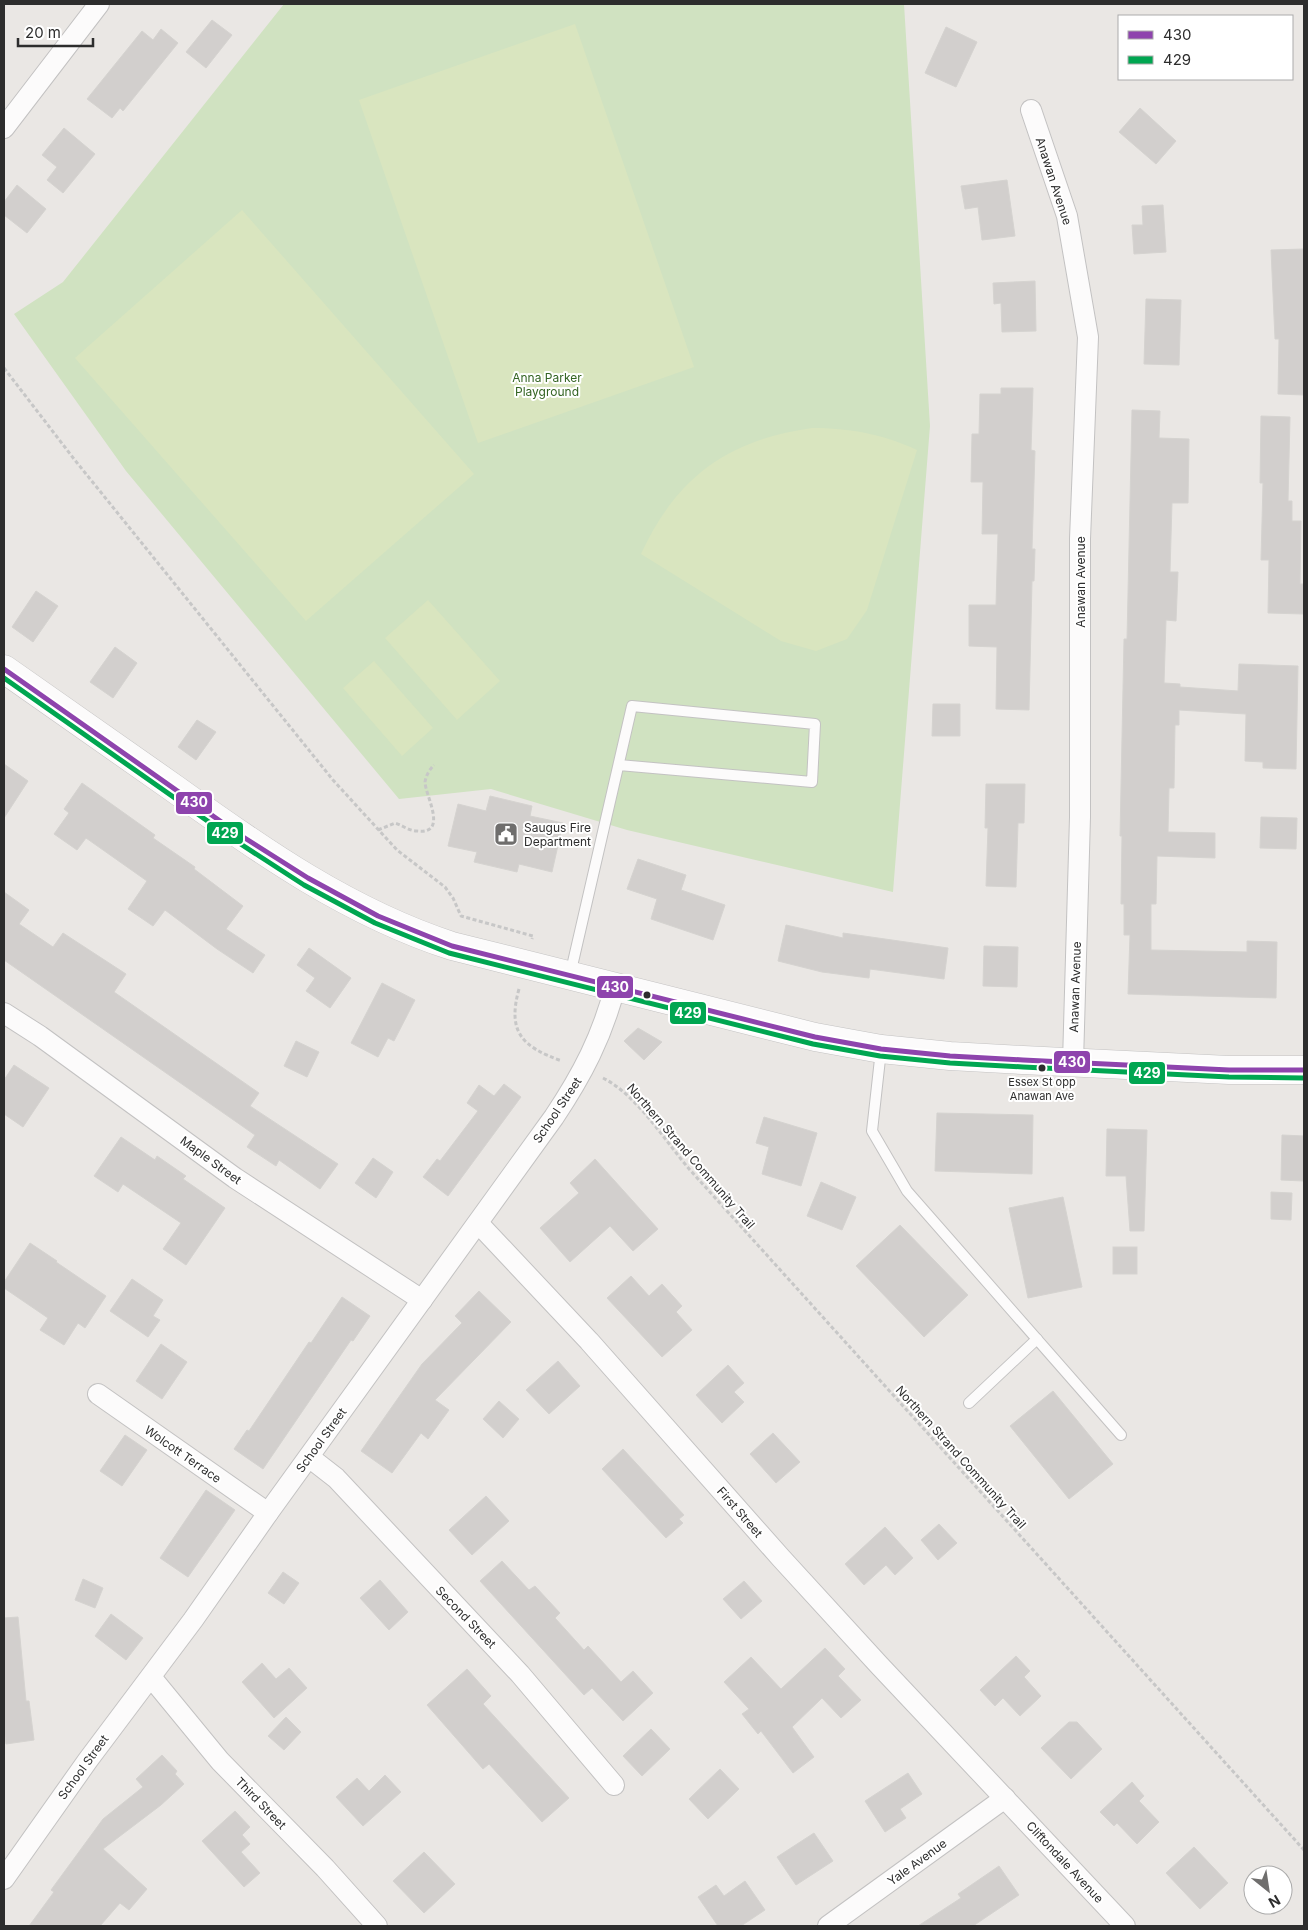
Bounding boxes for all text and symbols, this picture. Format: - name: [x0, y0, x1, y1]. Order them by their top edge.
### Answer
- scale bar: [18, 15, 92, 47]
- legend: [1118, 15, 1293, 80]
- text: 20 m: [25, 23, 61, 42]
- text: 430: [1163, 25, 1191, 44]
- text: 429: [1163, 50, 1191, 69]
- street label: Anawan Avenue: [1033, 135, 1075, 227]
- park label: Anna Parker Playground: [512, 370, 582, 399]
- street label: Anawan Avenue: [1073, 536, 1088, 628]
- line badge: 430: [175, 791, 213, 815]
- text: 430: [180, 793, 208, 810]
- place label: Saugus Fire Department: [524, 820, 591, 849]
- line badge: 429: [206, 821, 244, 845]
- public building icon: Saugus Fire Department: [493, 821, 519, 847]
- text: 429: [211, 824, 239, 841]
- street label: Anawan Avenue: [1066, 941, 1084, 1033]
- line badge: 430: [596, 975, 634, 999]
- text: 430: [601, 978, 629, 995]
- unlabelled marker: [642, 990, 652, 1000]
- line badge: 429: [669, 1001, 707, 1025]
- text: 429: [674, 1004, 702, 1021]
- line badge: 430: [1053, 1050, 1091, 1074]
- text: 430: [1058, 1053, 1086, 1070]
- line badge: 429: [1128, 1061, 1166, 1085]
- marker: Essex St opp Anawan Ave: [1037, 1063, 1047, 1073]
- text: 429: [1133, 1064, 1161, 1081]
- street label: School Street: [529, 1074, 585, 1146]
- place label: Essex St opp Anawan Ave: [1008, 1075, 1076, 1103]
- street label: Northern Strand Community Trail: [624, 1080, 758, 1232]
- street label: Maple Street: [177, 1133, 245, 1187]
- street label: Northern Strand Community Trail: [893, 1382, 1029, 1532]
- street label: School Street: [293, 1405, 349, 1475]
- street label: Wolcott Terrace: [142, 1422, 224, 1486]
- street label: First Street: [714, 1484, 766, 1540]
- street label: Second Street: [433, 1583, 499, 1651]
- street label: School Street: [55, 1732, 111, 1802]
- street label: Third Street: [232, 1774, 290, 1832]
- street label: Cliftondale Avenue: [1023, 1818, 1107, 1906]
- street label: Yale Avenue: [884, 1836, 950, 1888]
- north arrow: [1243, 1865, 1293, 1915]
- text: N: [1266, 1892, 1284, 1912]

